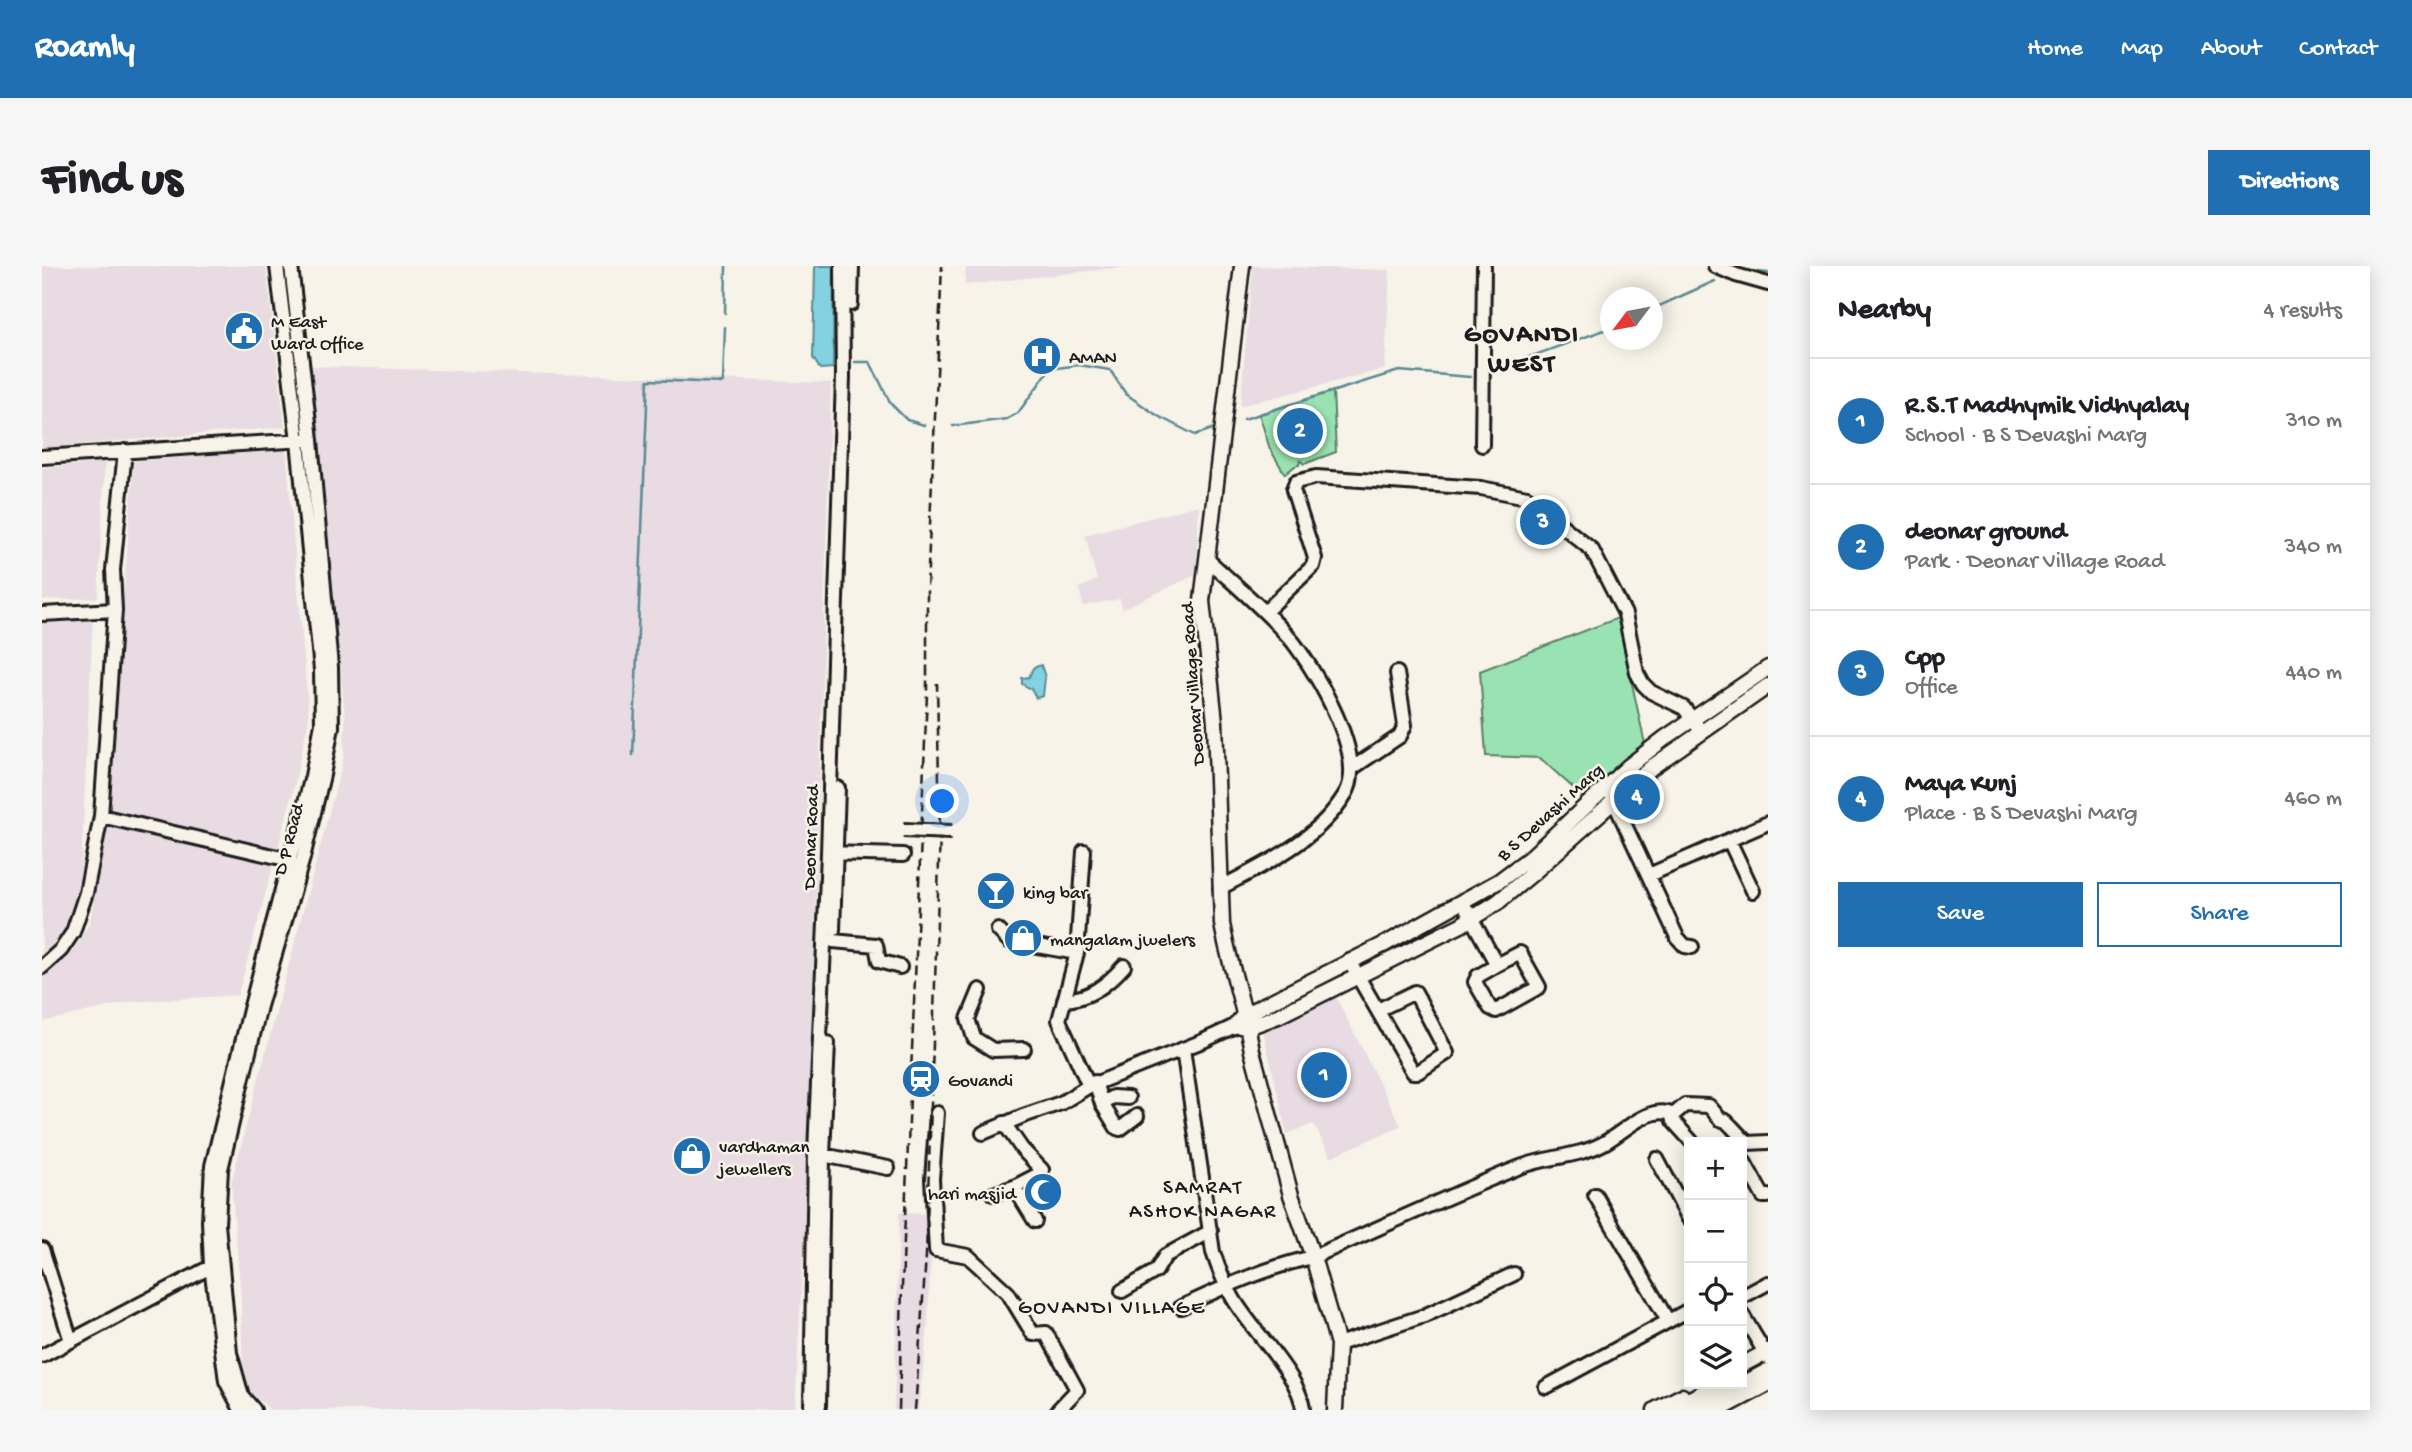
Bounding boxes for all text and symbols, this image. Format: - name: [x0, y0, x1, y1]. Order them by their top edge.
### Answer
- text: Roamly: [35, 30, 135, 68]
- text: Home: [2027, 35, 2083, 64]
- text: Map: [2121, 35, 2163, 64]
- text: About: [2201, 35, 2261, 64]
- text: Contact: [2299, 35, 2377, 64]
- button: Directions: [2208, 150, 2370, 215]
- text: Find us: [42, 153, 182, 211]
- north arrow: [1600, 287, 1663, 350]
- text: Nearby: [1838, 294, 1931, 329]
- text: 4 results: [2263, 298, 2342, 325]
- public building icon: M East Ward Office: [223, 310, 265, 352]
- place label: M East Ward Office: [271, 312, 364, 357]
- district label: GOVANDI WEST: [1464, 321, 1580, 382]
- hospital icon: AMAN: [1021, 335, 1063, 377]
- place label: AMAN: [1069, 348, 1117, 371]
- text: R.S.T Madhymik Vidhyalay: [1905, 392, 2189, 423]
- pin: 2: [1277, 405, 1323, 457]
- text: 1: [1856, 408, 1866, 435]
- text: 310 m: [2286, 408, 2342, 435]
- text: School · B S Devashi Marg: [1905, 423, 2147, 450]
- pin: 3: [1520, 496, 1566, 548]
- text: deonar ground: [1905, 518, 2067, 549]
- text: 2: [1855, 534, 1867, 561]
- text: 340 m: [2284, 534, 2342, 561]
- text: Park · Deonar Village Road: [1905, 549, 2164, 576]
- street label: Deonar Village Road: [1177, 600, 1212, 768]
- text: Cpp: [1905, 644, 1945, 675]
- text: 3: [1855, 660, 1867, 687]
- text: 440 m: [2285, 660, 2342, 687]
- text: Office: [1905, 675, 1958, 702]
- street label: B S Devashi Marg: [1492, 760, 1610, 868]
- text: Maya Kunj: [1905, 770, 2017, 801]
- pin: 4: [1614, 771, 1660, 823]
- street label: Deonar Road: [799, 783, 826, 892]
- your location: [925, 784, 959, 818]
- text: 4: [1856, 786, 1866, 813]
- text: 460 m: [2285, 786, 2342, 813]
- street label: D P Road: [269, 800, 311, 880]
- text: Place · B S Devashi Marg: [1905, 801, 2138, 828]
- bar icon: king bar: [975, 870, 1017, 912]
- button: Save: [1838, 882, 2083, 947]
- button: Share: [2097, 882, 2342, 947]
- place label: king bar: [1023, 883, 1090, 906]
- shop icon: mangalam jwelers: [1002, 917, 1044, 959]
- place label: mangalam jwelers: [1050, 930, 1196, 953]
- pin: 1: [1301, 1049, 1347, 1101]
- station icon: Govandi: [900, 1058, 942, 1100]
- place label: Govandi: [948, 1071, 1013, 1094]
- shop icon: vardhaman jewellers: [671, 1135, 713, 1177]
- place label: vardhaman jewellers: [716, 1137, 810, 1182]
- map controls: [1684, 1137, 1747, 1389]
- button: +: [1684, 1137, 1747, 1200]
- mosque icon: hari masjid: [1022, 1171, 1064, 1213]
- district label: SAMRAT ASHOK NAGAR: [1129, 1177, 1277, 1226]
- place label: hari masjid: [928, 1184, 1018, 1207]
- button: −: [1684, 1200, 1747, 1263]
- button: locate: [1684, 1263, 1747, 1326]
- district label: GOVANDI VILLAGE: [1018, 1297, 1206, 1322]
- button: layers: [1684, 1326, 1747, 1389]

